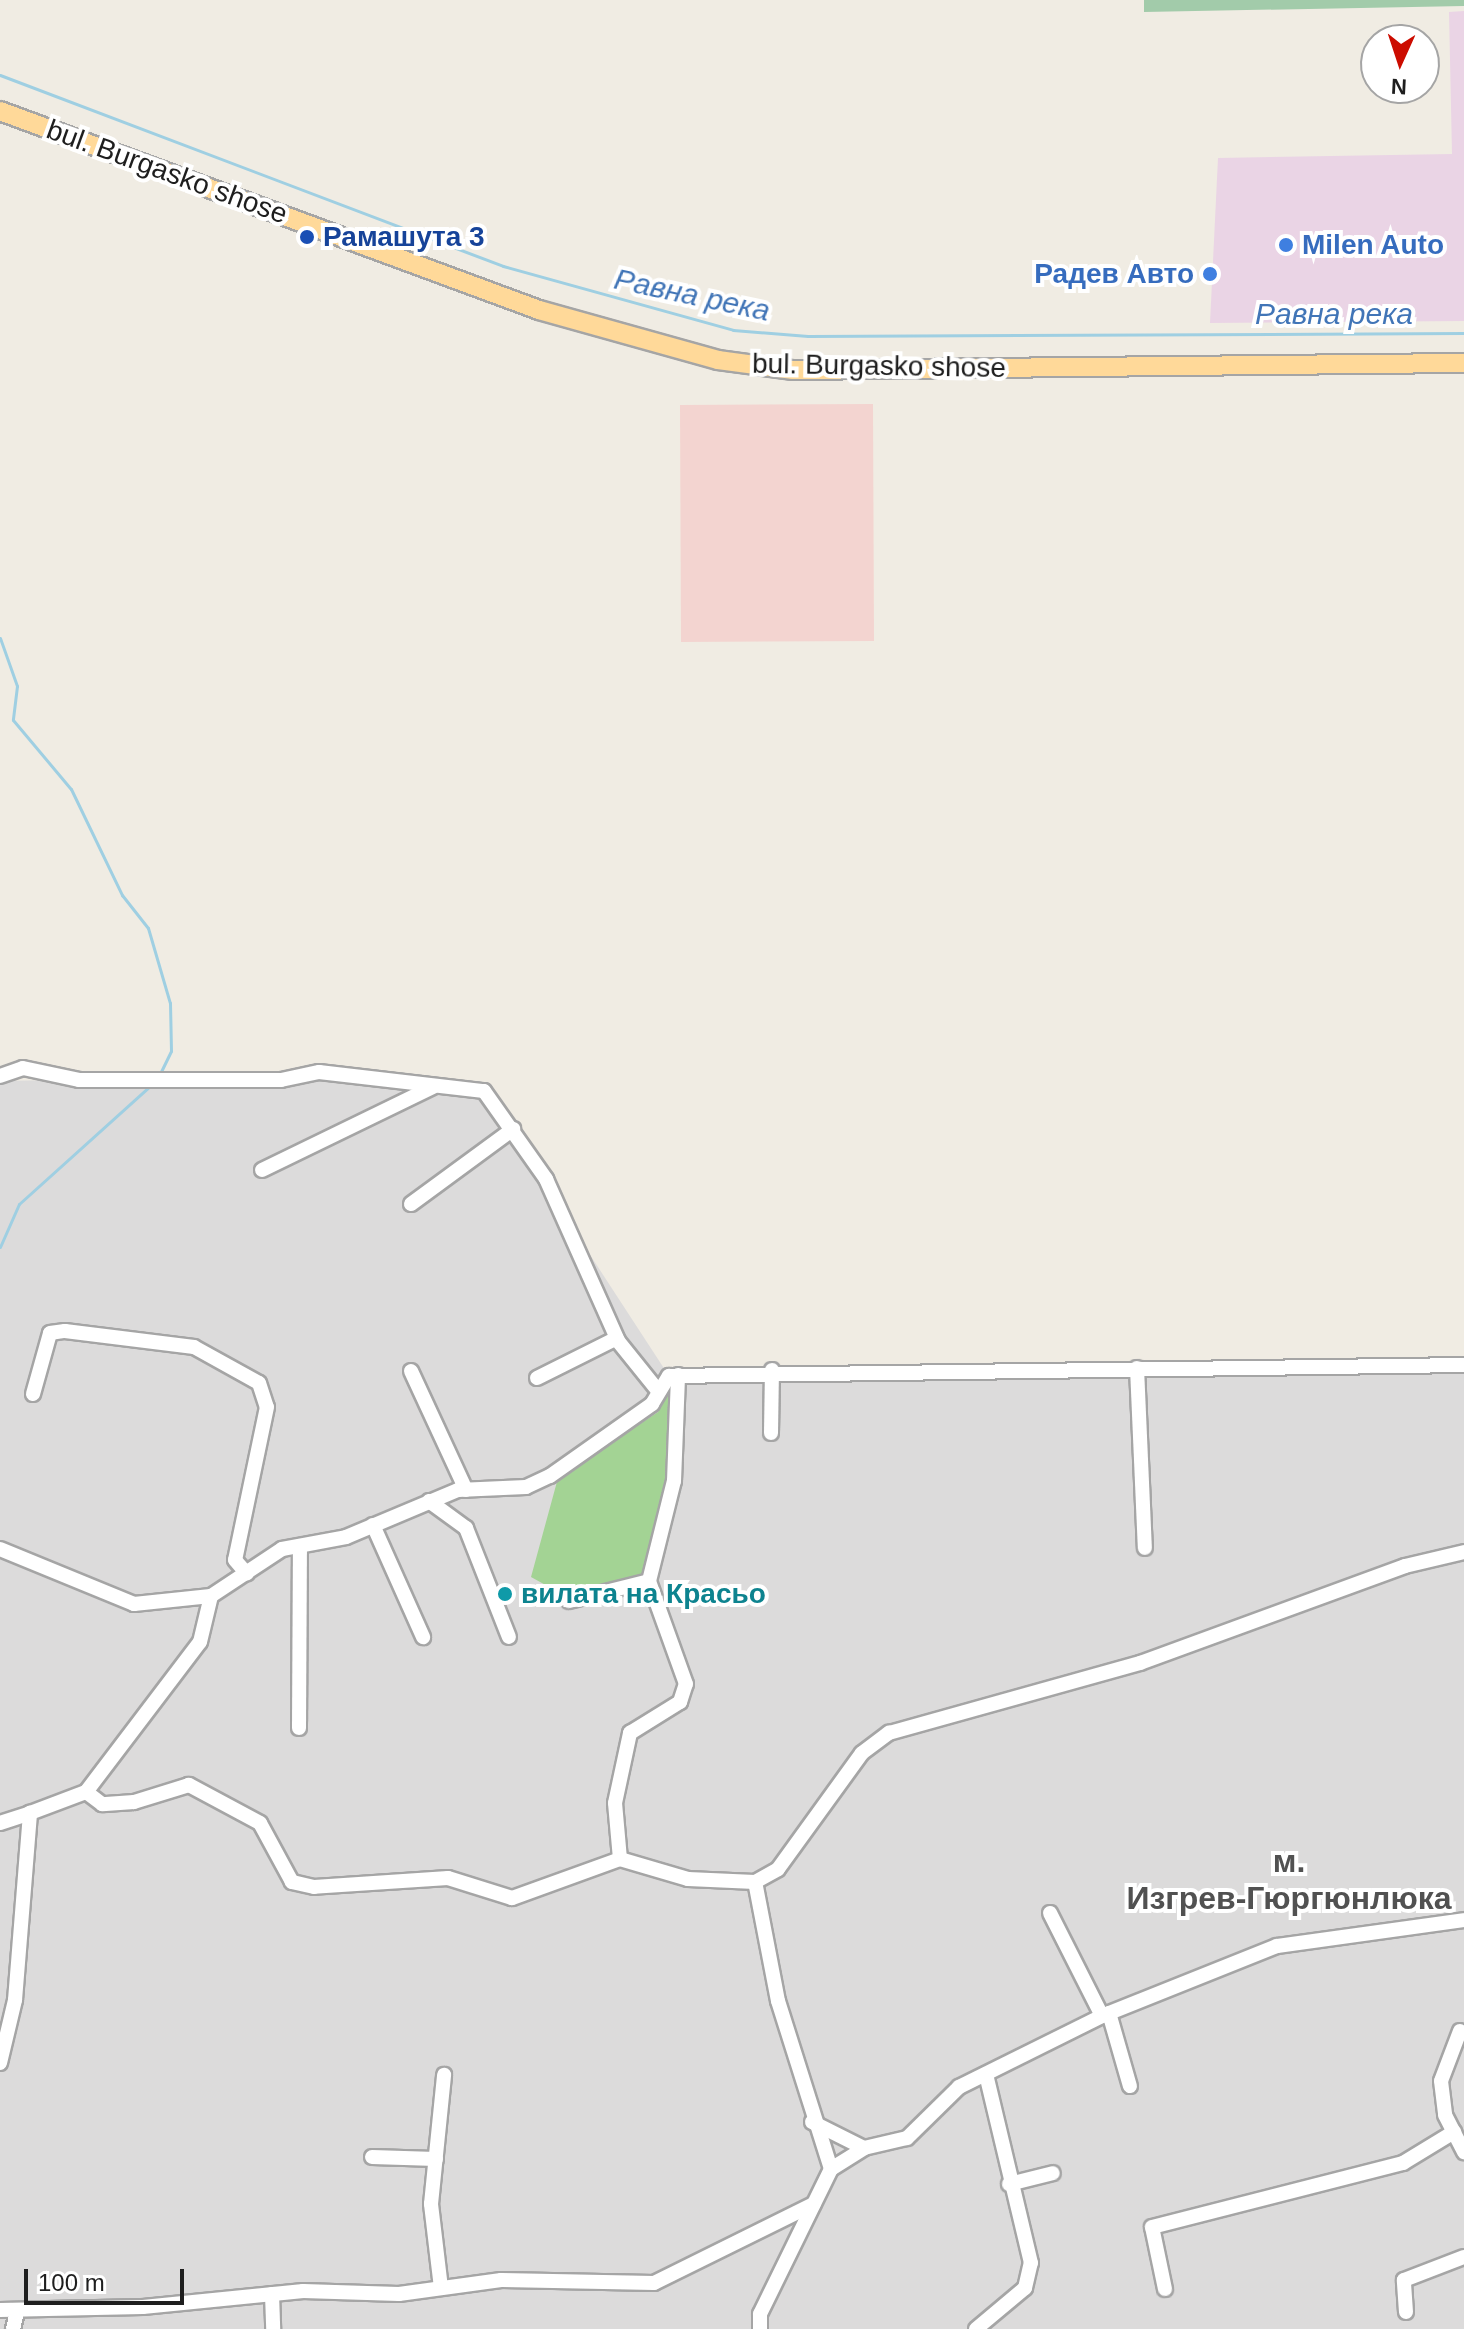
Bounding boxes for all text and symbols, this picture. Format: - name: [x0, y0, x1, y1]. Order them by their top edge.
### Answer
- north arrow: [1360, 24, 1440, 104]
- text: N: [1390, 74, 1407, 99]
- street label: bul. Burgasko shose: [42, 113, 292, 231]
- place label: Рамашута 3: [323, 220, 485, 254]
- marker: Рамашута 3: [298, 228, 316, 246]
- place label: Milen Auto: [1302, 228, 1445, 262]
- marker: Milen Auto: [1277, 236, 1295, 254]
- place label: Радев Авто: [1034, 257, 1194, 291]
- water label: Равна река: [611, 261, 773, 329]
- marker: Радев Авто: [1201, 265, 1219, 283]
- water label: Равна река: [1255, 296, 1413, 332]
- street label: bul. Burgasko shose: [752, 347, 1006, 385]
- place label: вилата на Красьо: [521, 1577, 766, 1611]
- marker: вилата на Красьо: [496, 1585, 514, 1603]
- district label: м. Изгрев-Гюргюнлюка: [1126, 1843, 1452, 1918]
- scale bar: [28, 2253, 188, 2303]
- text: 100 m: [38, 2269, 105, 2296]

